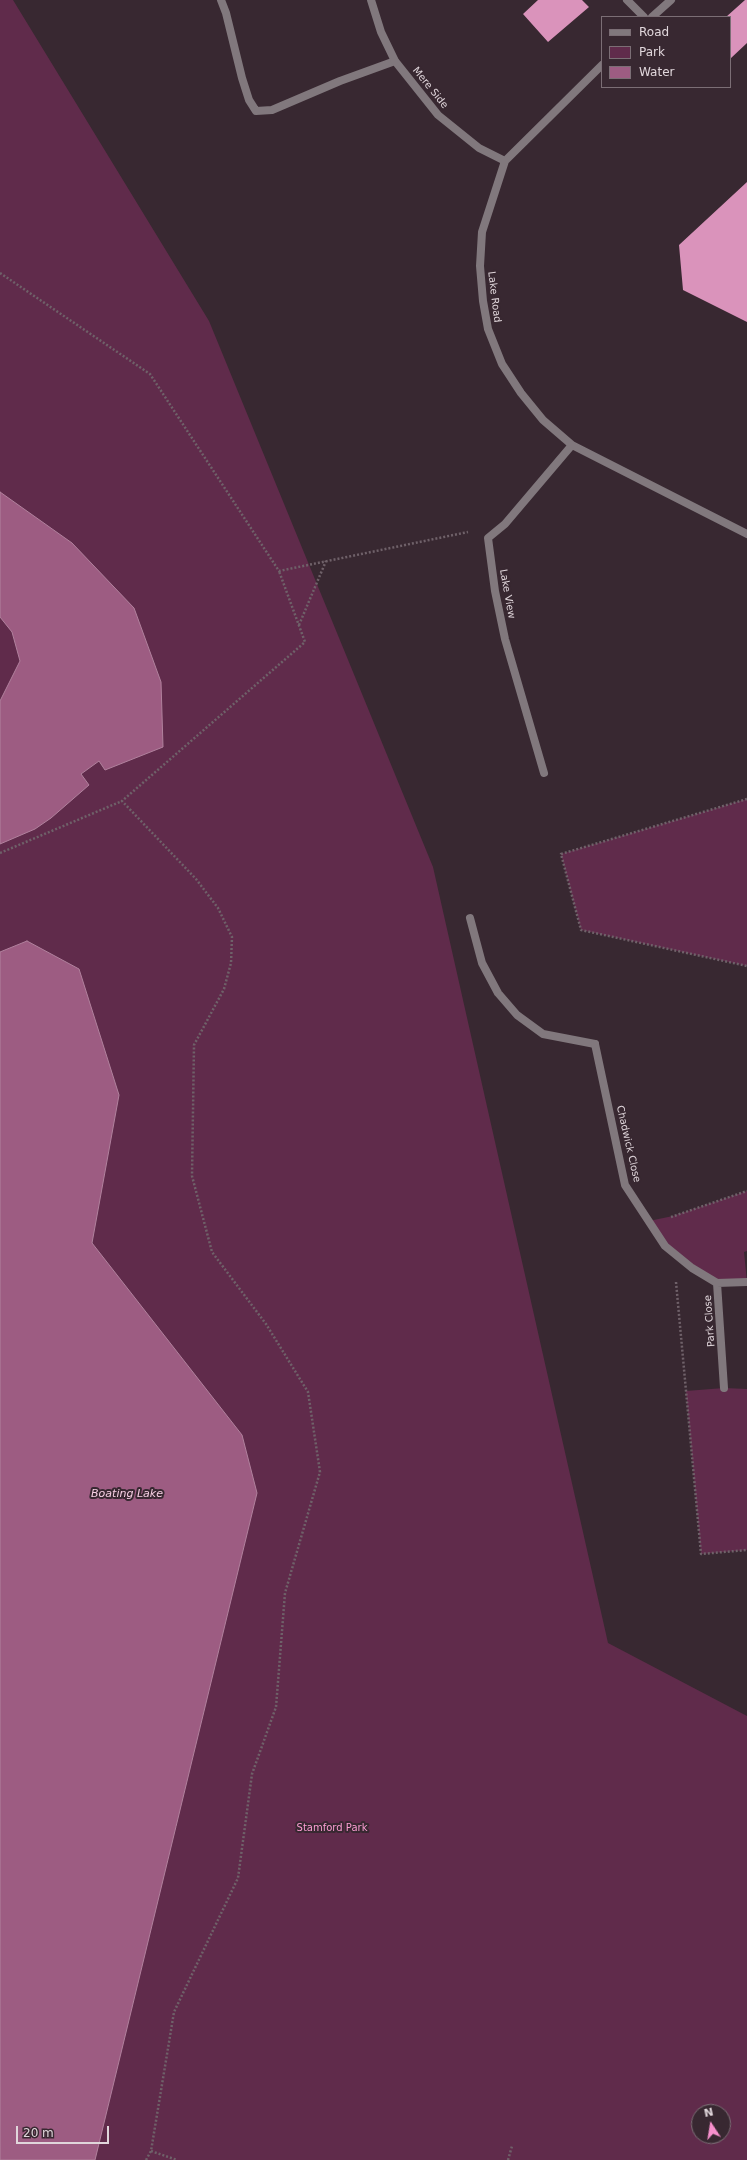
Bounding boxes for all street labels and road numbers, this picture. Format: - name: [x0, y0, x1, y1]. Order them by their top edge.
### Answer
- street label: Mere Side: [410, 65, 450, 111]
- street label: Lake Road: [485, 271, 503, 323]
- street label: Lake View: [497, 568, 517, 620]
- street label: Chadwick Close: [613, 1104, 643, 1184]
- street label: Park Close: [702, 1295, 718, 1347]

